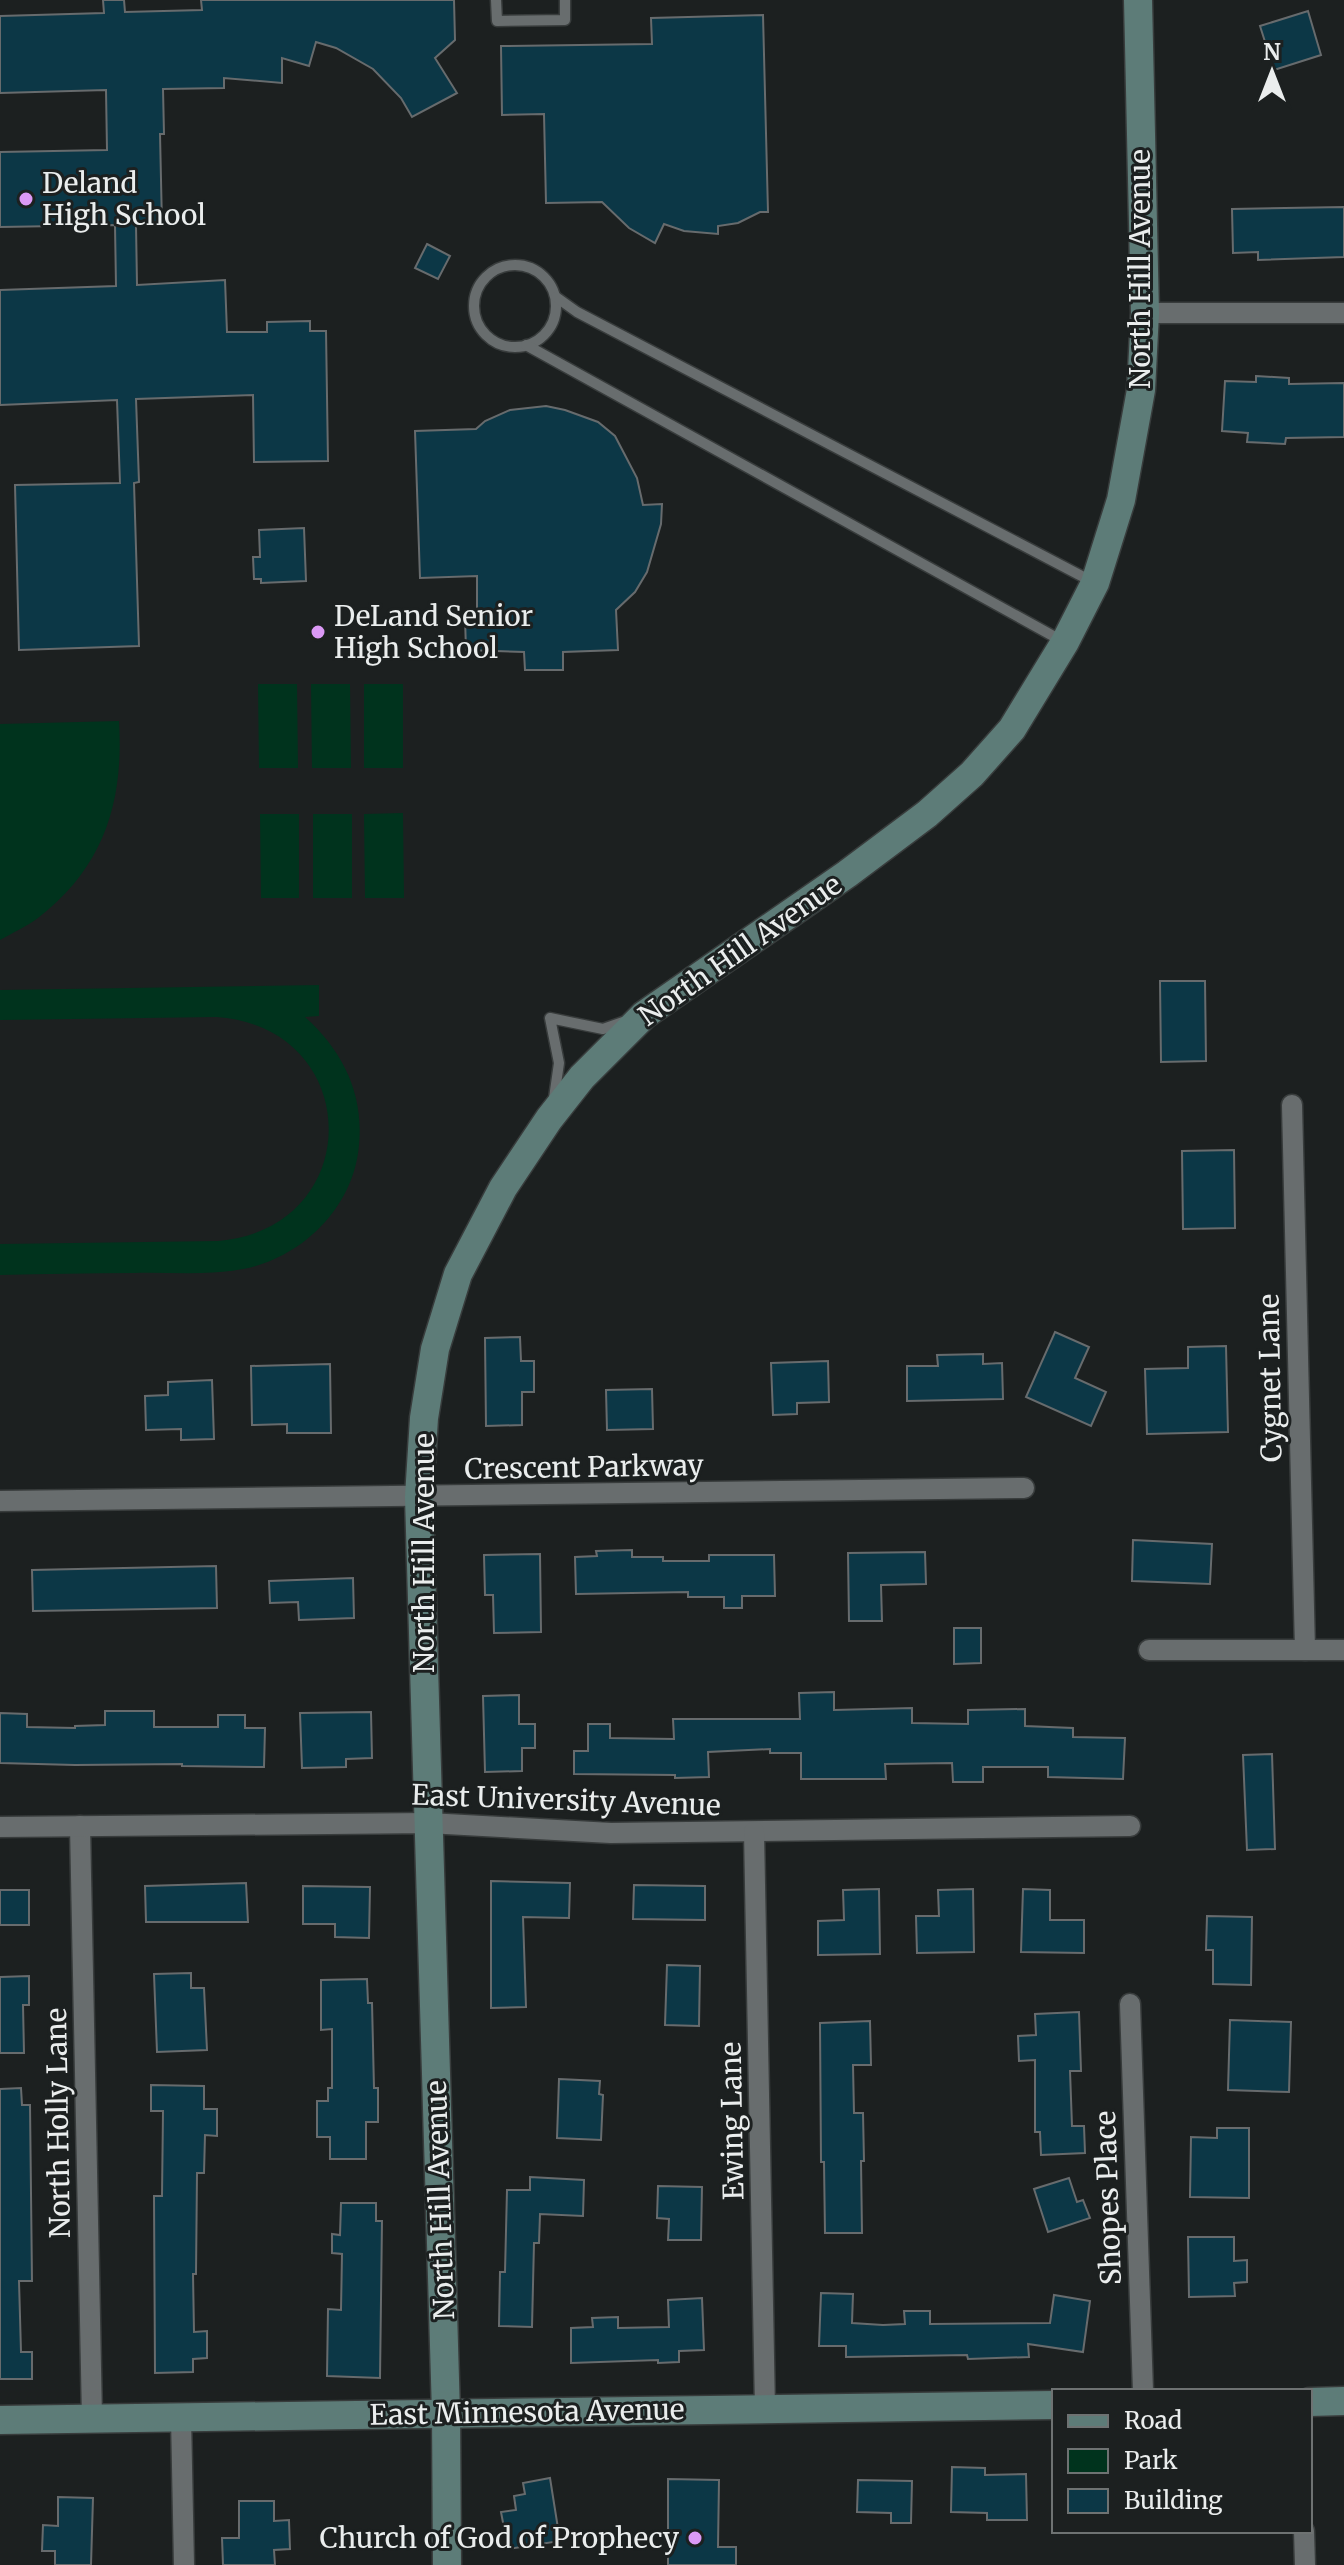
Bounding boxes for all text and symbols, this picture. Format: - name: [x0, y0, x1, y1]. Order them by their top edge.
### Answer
- north arrow: [1232, 32, 1312, 112]
- text: N: [1263, 38, 1281, 66]
- street label: North Hill Avenue: [1122, 149, 1158, 389]
- place label: Deland High School: [42, 165, 206, 233]
- marker: Deland High School: [17, 190, 35, 208]
- place label: DeLand Senior High School: [334, 598, 533, 666]
- marker: DeLand Senior High School: [309, 623, 327, 641]
- street label: North Hill Avenue: [631, 866, 849, 1034]
- street label: Cygnet Lane: [1251, 1294, 1289, 1462]
- street label: North Hill Avenue: [406, 1433, 442, 1673]
- street label: Crescent Parkway: [464, 1447, 705, 1487]
- street label: East University Avenue: [411, 1777, 721, 1823]
- street label: North Holly Lane: [38, 2007, 78, 2239]
- street label: Ewing Lane: [713, 2041, 751, 2201]
- street label: North Hill Avenue: [418, 2080, 462, 2320]
- street label: Shopes Place: [1087, 2110, 1129, 2286]
- legend: [1052, 2389, 1312, 2533]
- street label: East Minnesota Avenue: [369, 2391, 685, 2433]
- text: Road: [1124, 2405, 1182, 2436]
- text: Park: [1124, 2445, 1178, 2476]
- text: Building: [1124, 2485, 1223, 2516]
- place label: Church of God of Prophecy: [320, 2520, 680, 2556]
- marker: Church of God of Prophecy: [686, 2529, 704, 2547]

